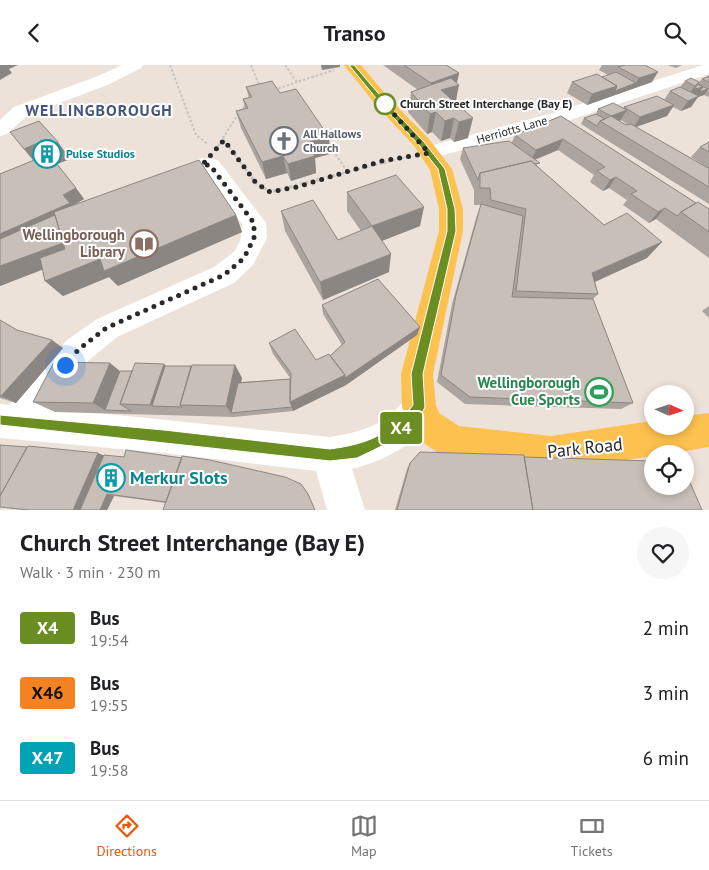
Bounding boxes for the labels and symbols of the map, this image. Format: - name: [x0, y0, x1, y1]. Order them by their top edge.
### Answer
- marker: Church Street Interchange (Bay E): [374, 93, 396, 115]
- place label: Church Street Interchange (Bay E): [400, 96, 573, 111]
- district label: WELLINGBOROUGH: [25, 100, 173, 120]
- street label: Herriotts Lane: [475, 112, 549, 147]
- church icon: All Hallows Church: [269, 126, 299, 156]
- place label: All Hallows Church: [303, 126, 361, 155]
- building icon: Pulse Studios: [32, 139, 62, 169]
- place label: Pulse Studios: [66, 146, 135, 161]
- place label: Wellingborough Library: [22, 225, 126, 261]
- library icon: Wellingborough Library: [129, 229, 159, 259]
- your location: [53, 353, 78, 378]
- place label: Wellingborough Cue Sports: [477, 373, 580, 409]
- sports icon: Wellingborough Cue Sports: [584, 377, 614, 407]
- north arrow: [644, 385, 694, 435]
- line badge: X4: [378, 412, 424, 444]
- street label: Park Road: [546, 432, 624, 463]
- building icon: Merkur Slots: [96, 463, 126, 493]
- place label: Merkur Slots: [130, 466, 228, 489]

